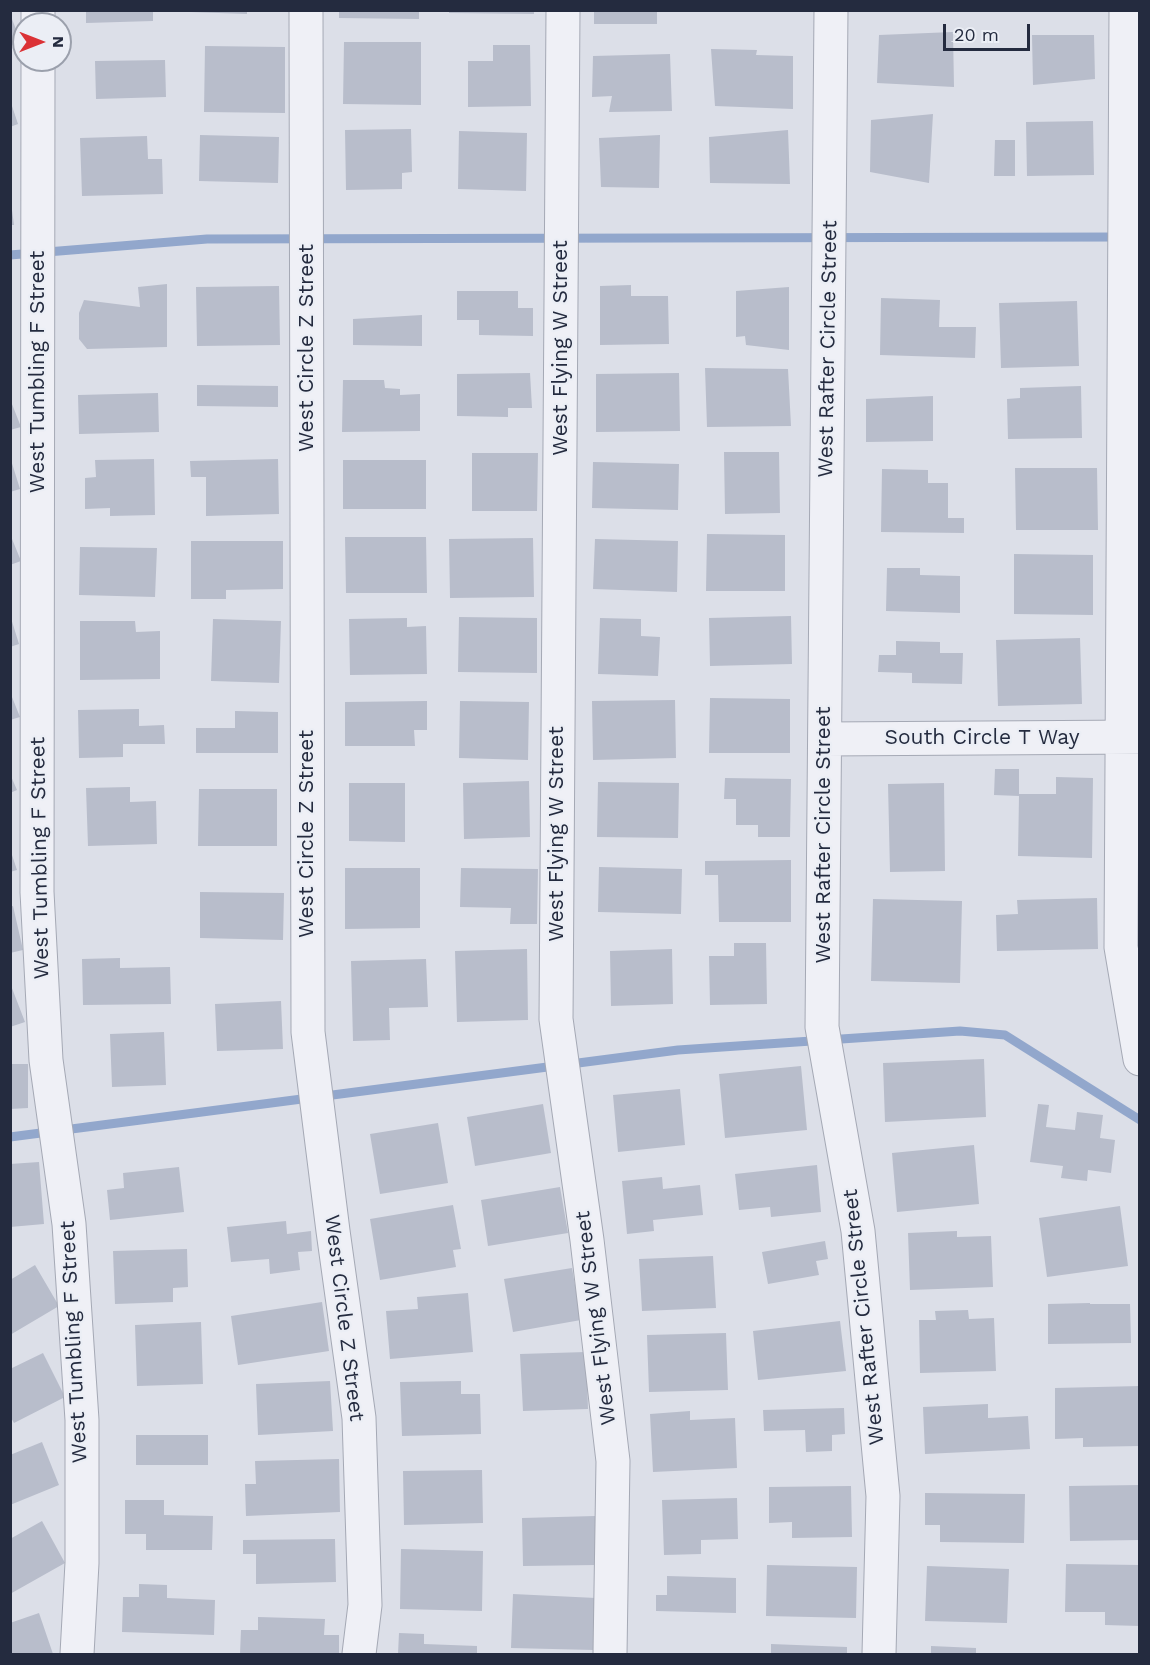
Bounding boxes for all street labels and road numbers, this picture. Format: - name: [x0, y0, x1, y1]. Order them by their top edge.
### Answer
- street label: West Rafter Circle Street: [813, 220, 843, 478]
- street label: West Flying W Street: [548, 240, 574, 456]
- street label: West Circle Z Street: [294, 244, 320, 452]
- street label: West Tumbling F Street: [25, 251, 51, 493]
- street label: West Rafter Circle Street: [811, 706, 837, 964]
- street label: South Circle T Way: [885, 725, 1079, 751]
- street label: West Flying W Street: [544, 726, 570, 942]
- street label: West Circle Z Street: [294, 730, 320, 938]
- street label: West Tumbling F Street: [25, 737, 55, 979]
- street label: West Rafter Circle Street: [838, 1188, 890, 1446]
- street label: West Flying W Street: [570, 1209, 622, 1427]
- street label: West Circle Z Street: [319, 1213, 369, 1423]
- street label: West Tumbling F Street: [55, 1220, 93, 1464]

